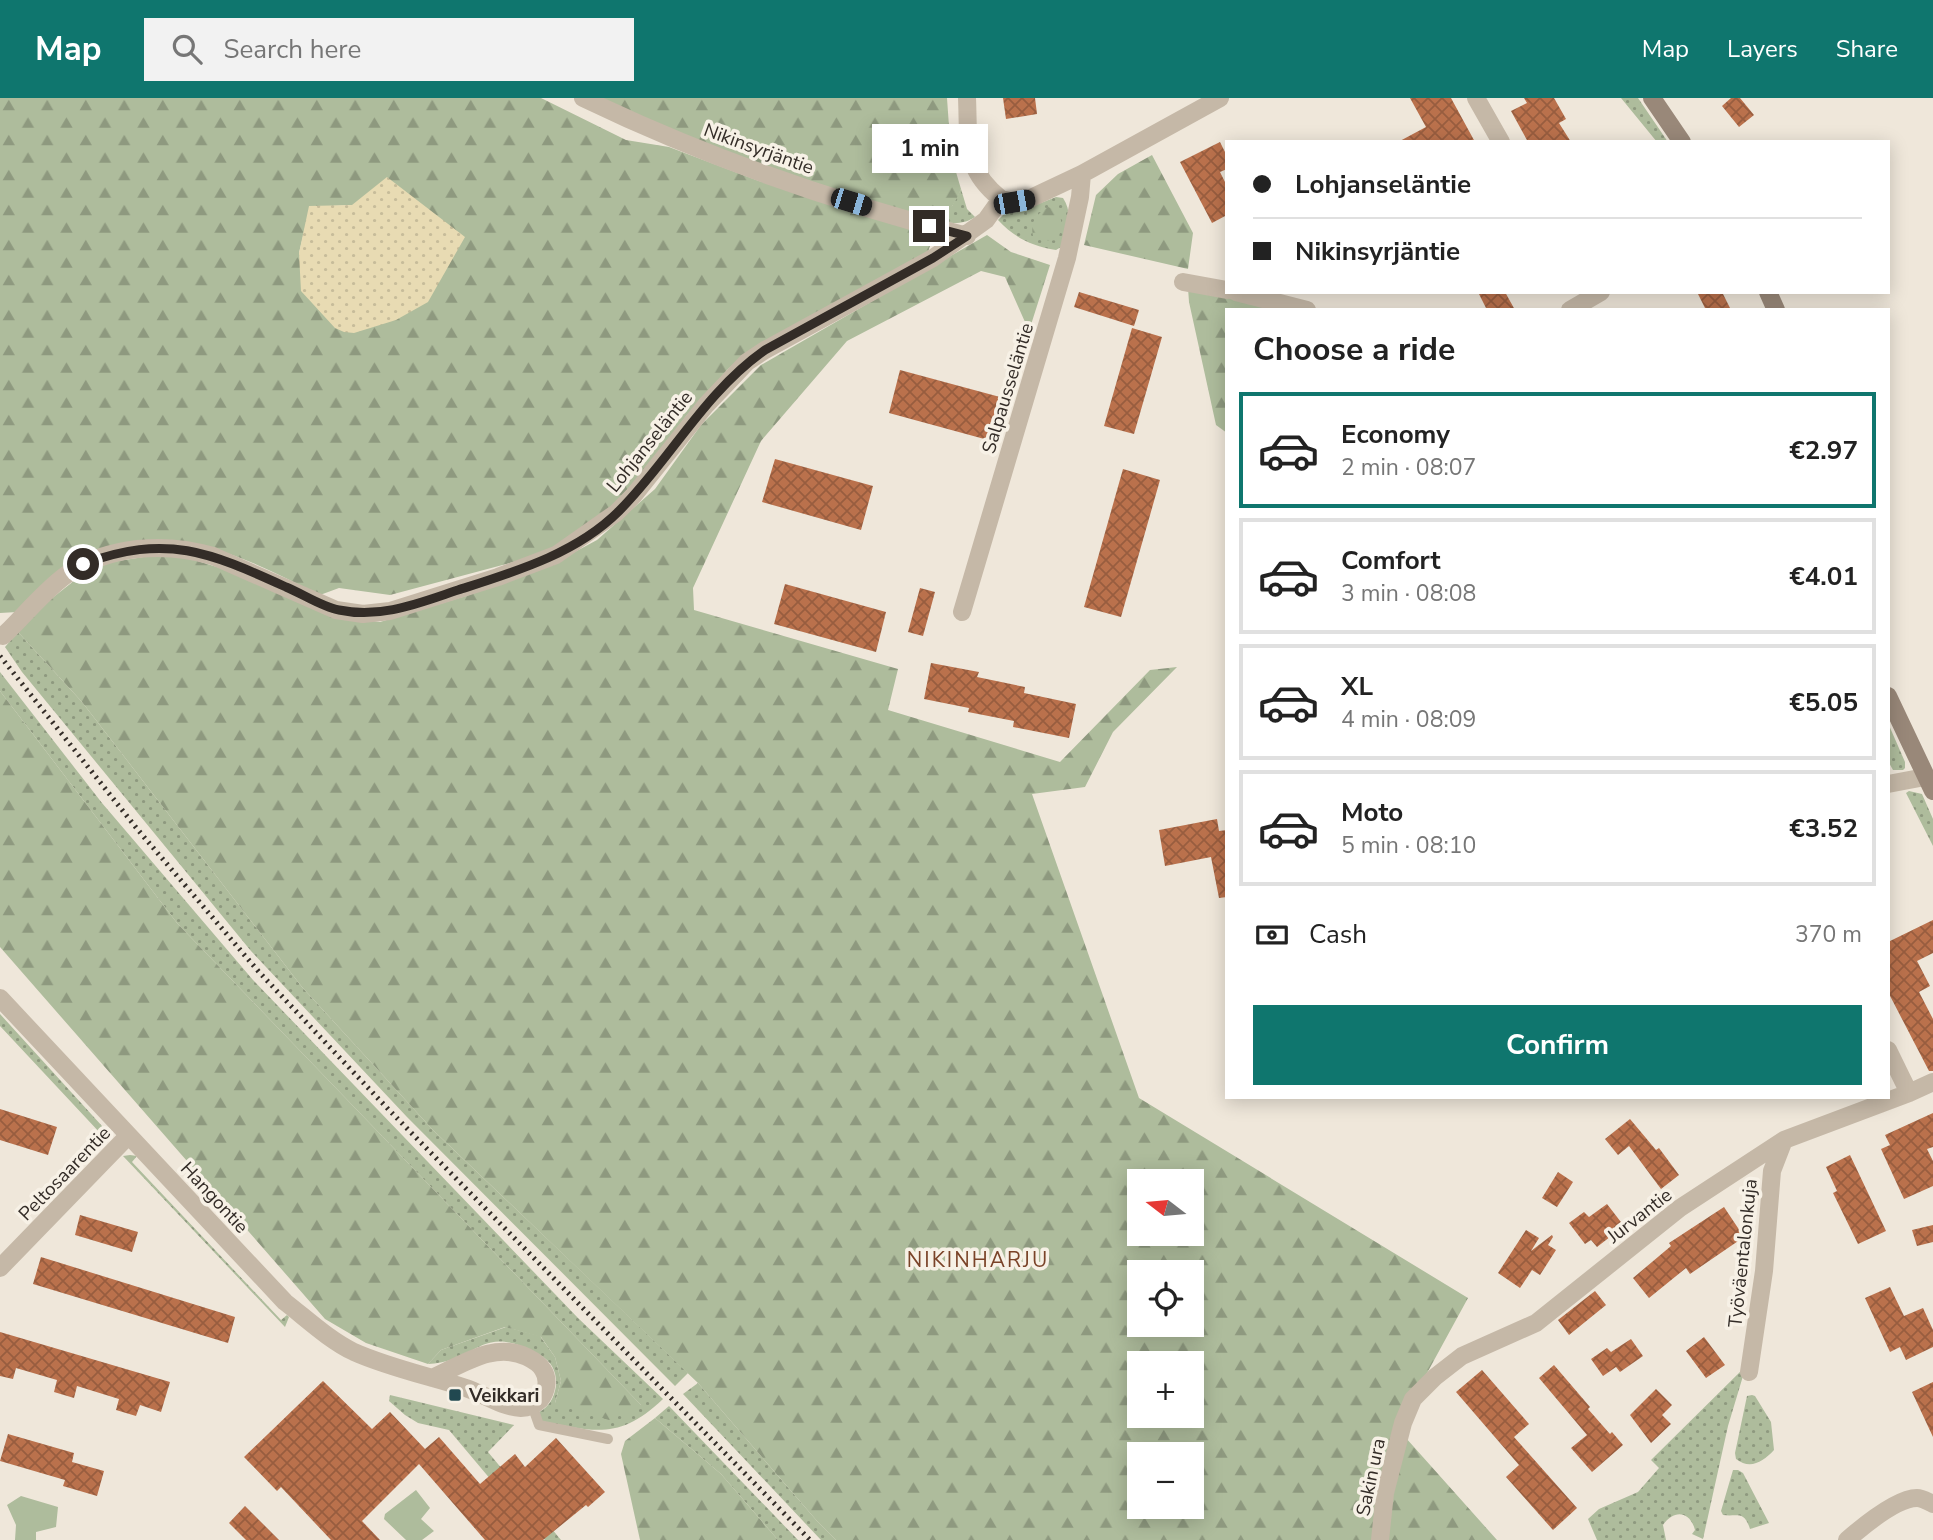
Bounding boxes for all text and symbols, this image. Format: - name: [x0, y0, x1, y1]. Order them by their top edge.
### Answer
- search box: [144, 18, 634, 81]
- text: Map: [35, 27, 102, 72]
- icon: search: [168, 30, 206, 68]
- text: Search here: [224, 32, 361, 67]
- text: Map: [1642, 33, 1689, 65]
- text: Layers: [1727, 33, 1798, 65]
- text: Share: [1836, 33, 1898, 65]
- street label: Nikinsyrjäntie: [700, 117, 817, 181]
- callout: 1 min: [871, 124, 987, 174]
- text: 1 min: [900, 133, 960, 164]
- text: Lohjanseläntie: [1295, 167, 1471, 202]
- car: [828, 186, 875, 218]
- car: [992, 188, 1037, 216]
- route end: [913, 210, 945, 242]
- text: Nikinsyrjäntie: [1295, 234, 1460, 269]
- street label: Salpausseläntie: [976, 320, 1040, 457]
- text: Choose a ride: [1253, 328, 1455, 371]
- street label: Lohjanseläntie: [601, 385, 699, 498]
- text: Economy: [1341, 417, 1450, 452]
- icon: car: [1257, 419, 1320, 482]
- text: €2.97: [1789, 433, 1858, 468]
- text: 2 min · 08:07: [1341, 452, 1476, 483]
- text: Comfort: [1341, 543, 1441, 578]
- icon: car: [1257, 545, 1320, 608]
- route start: [67, 548, 99, 580]
- text: €4.01: [1789, 559, 1858, 594]
- text: 3 min · 08:08: [1341, 578, 1476, 609]
- text: XL: [1341, 669, 1373, 704]
- icon: car: [1257, 671, 1320, 734]
- text: €5.05: [1789, 685, 1858, 720]
- text: 4 min · 08:09: [1341, 704, 1476, 735]
- text: Moto: [1341, 795, 1403, 830]
- icon: car: [1257, 797, 1320, 860]
- text: €3.52: [1789, 811, 1858, 846]
- text: 5 min · 08:10: [1341, 830, 1476, 861]
- icon: cash: [1253, 916, 1291, 954]
- text: Cash: [1309, 917, 1367, 952]
- text: 370 m: [1795, 919, 1862, 950]
- button: Confirm: [1253, 1005, 1862, 1085]
- street label: Peltosaarentie: [13, 1121, 117, 1227]
- street label: Hangontie: [174, 1156, 254, 1239]
- north arrow: [1127, 1169, 1204, 1246]
- map controls: [1127, 1169, 1204, 1519]
- street label: Työväentalonkuja: [1722, 1178, 1764, 1329]
- street label: Jurvantie: [1601, 1182, 1677, 1250]
- district label: NIKINHARJU: [907, 1246, 1049, 1274]
- button: locate: [1127, 1260, 1204, 1337]
- button: +: [1127, 1351, 1204, 1428]
- place label: Veikkari: [468, 1383, 539, 1409]
- marker: Veikkari: [447, 1387, 463, 1403]
- street label: Sakin ura: [1350, 1436, 1392, 1518]
- button: −: [1127, 1442, 1204, 1519]

